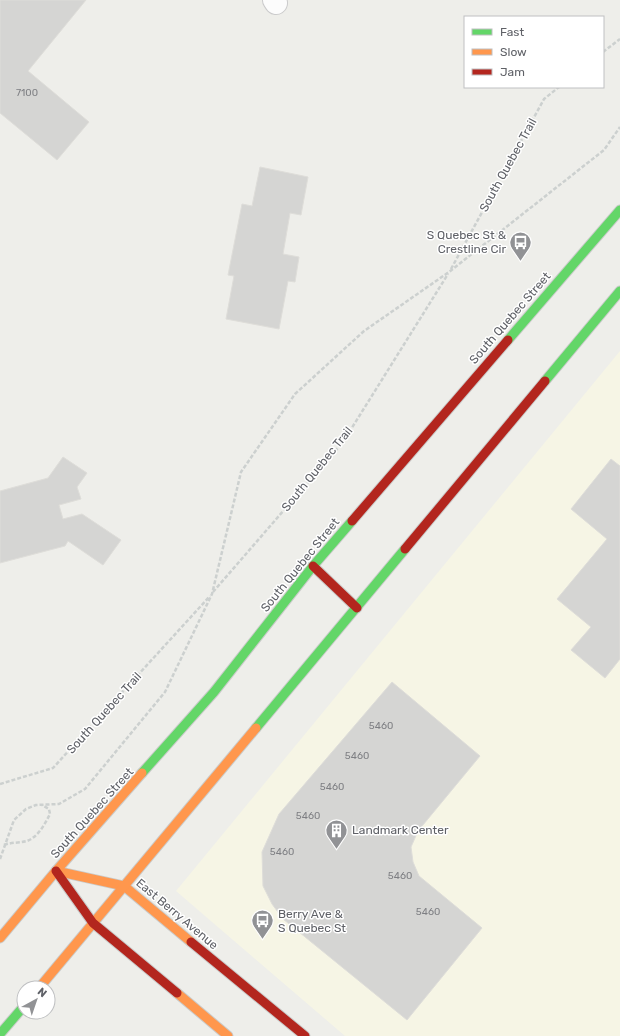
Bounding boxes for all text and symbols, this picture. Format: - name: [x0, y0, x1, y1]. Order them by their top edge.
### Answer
- legend: [464, 16, 604, 88]
- text: Fast: [500, 25, 524, 39]
- text: Slow: [500, 45, 527, 59]
- text: Jam: [500, 65, 525, 79]
- house number: 7100: [16, 87, 38, 99]
- street label: South Quebec Trail: [477, 116, 540, 214]
- place label: S Quebec St & Crestline Cir: [427, 228, 507, 256]
- bus stop icon: S Quebec St & Crestline Cir: [508, 229, 534, 262]
- street label: South Quebec Street: [466, 269, 554, 367]
- street label: South Quebec Trail: [279, 424, 355, 514]
- street label: South Quebec Street: [258, 515, 342, 615]
- street label: South Quebec Trail: [64, 669, 144, 757]
- house number: 5460: [369, 720, 393, 732]
- house number: 5460: [345, 750, 369, 762]
- street label: South Quebec Street: [48, 765, 136, 861]
- house number: 5460: [320, 781, 344, 793]
- house number: 5460: [296, 810, 320, 822]
- building icon: Landmark Center: [324, 817, 350, 850]
- place label: Landmark Center: [352, 823, 449, 837]
- house number: 5460: [270, 846, 294, 858]
- house number: 5460: [388, 870, 412, 882]
- street label: East Berry Avenue: [133, 876, 221, 952]
- house number: 5460: [416, 906, 440, 918]
- place label: Berry Ave & S Quebec St: [278, 907, 346, 935]
- bus stop icon: Berry Ave & S Quebec St: [249, 908, 275, 941]
- north arrow: [16, 980, 56, 1020]
- text: N: [35, 985, 49, 1000]

